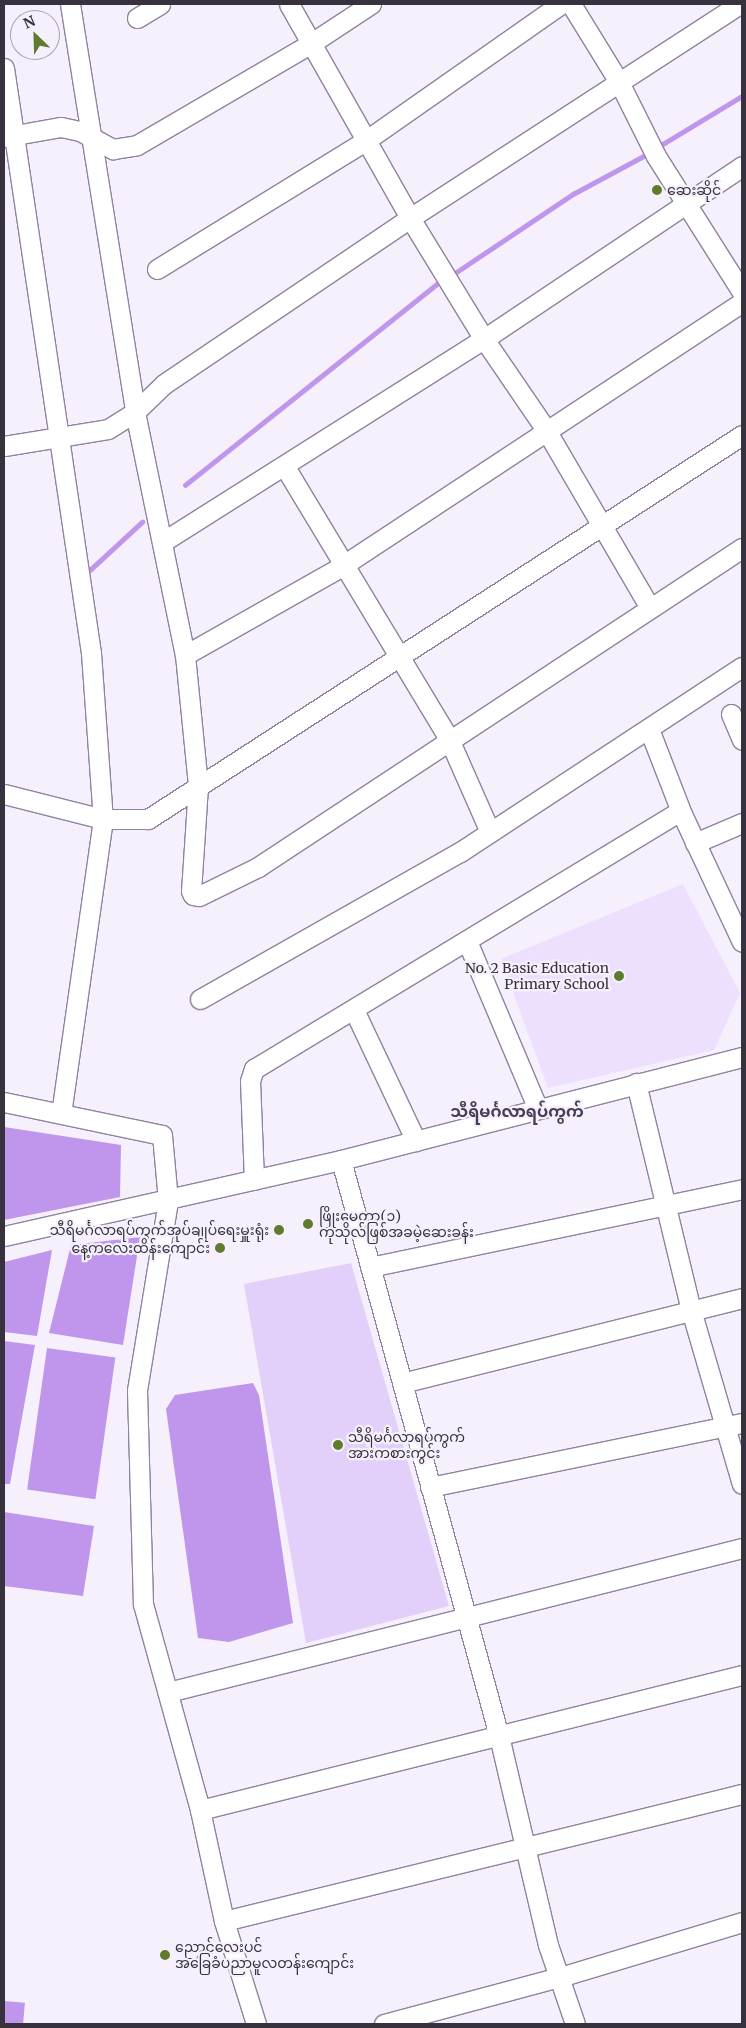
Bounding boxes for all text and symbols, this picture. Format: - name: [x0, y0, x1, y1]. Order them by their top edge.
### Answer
- north arrow: [10, 10, 60, 60]
- text: N: [21, 12, 38, 33]
- place label: ဆေးဆိုင်: [667, 182, 721, 198]
- marker: ဆေးဆိုင်: [651, 184, 663, 196]
- place label: No. 2 Basic Education Primary School: [465, 960, 609, 992]
- marker: No. 2 Basic Education Primary School: [613, 970, 625, 982]
- district label: သီရိမင်္ဂလာရပ်ကွက်: [450, 1101, 584, 1121]
- place label: ဖြိုးမေတ္တာ(၁) ကုသိုလ်ဖြစ်အခမဲ့ဆေးခန်း: [319, 1208, 474, 1240]
- marker: ဖြိုးမေတ္တာ(၁) ကုသိုလ်ဖြစ်အခမဲ့ဆေးခန်း: [301, 1217, 315, 1231]
- place label: သီရိမင်္ဂလာရပ်ကွက်အုပ်ချုပ်ရေးမှူးရုံး: [50, 1222, 269, 1238]
- marker: သီရိမင်္ဂလာရပ်ကွက်အုပ်ချုပ်ရေးမှူးရုံး: [273, 1224, 285, 1236]
- place label: နေ့ကလေးထိန်းကျောင်း: [71, 1240, 210, 1256]
- marker: နေ့ကလေးထိန်းကျောင်း: [214, 1242, 226, 1254]
- place label: သီရိမင်္ဂလာရပ်ကွက် အားကစားကွင်း: [348, 1429, 465, 1461]
- marker: သီရိမင်္ဂလာရပ်ကွက် အားကစားကွင်း: [332, 1439, 344, 1451]
- place label: ညောင်လေးပင် အခြေခံပညာမူလတန်းကျောင်း: [175, 1939, 354, 1971]
- marker: ညောင်လေးပင် အခြေခံပညာမူလတန်းကျောင်း: [159, 1949, 171, 1961]

